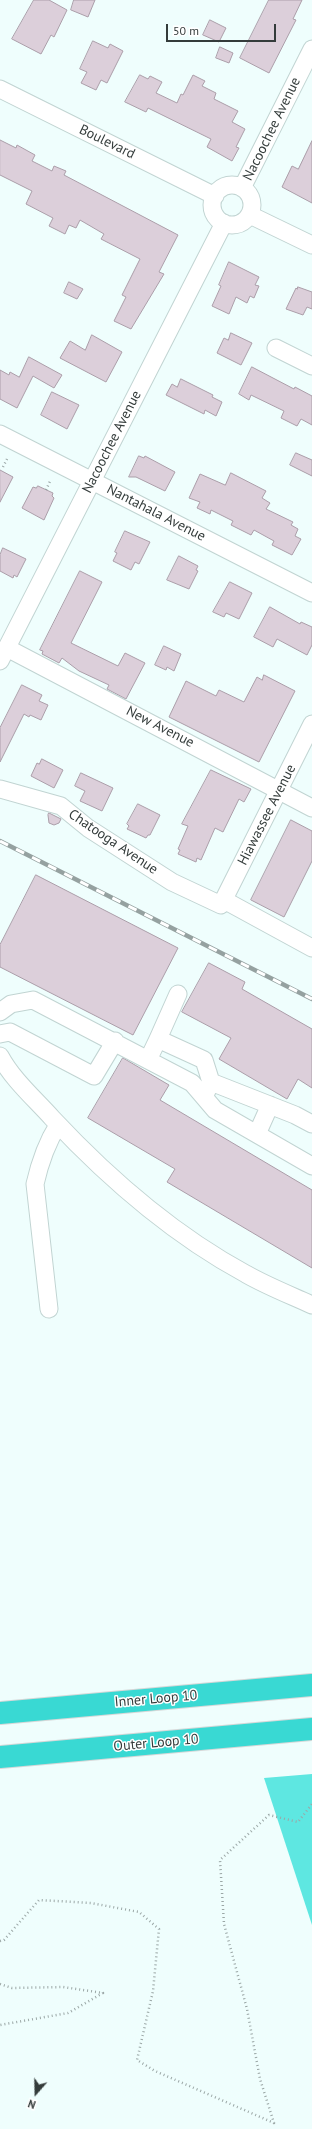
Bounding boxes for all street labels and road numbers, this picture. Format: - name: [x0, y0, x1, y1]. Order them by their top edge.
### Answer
- street label: Nacoochee Avenue: [240, 75, 304, 183]
- street label: Boulevard: [76, 121, 138, 163]
- street label: Nacoochee Avenue: [79, 388, 145, 496]
- street label: Nantahala Avenue: [104, 481, 208, 545]
- street label: New Avenue: [123, 703, 197, 751]
- street label: Hiawassee Avenue: [234, 762, 300, 868]
- street label: Chatooga Avenue: [65, 806, 161, 878]
- street label: Inner Loop 10: [114, 1687, 198, 1711]
- street label: Outer Loop 10: [113, 1731, 199, 1755]

